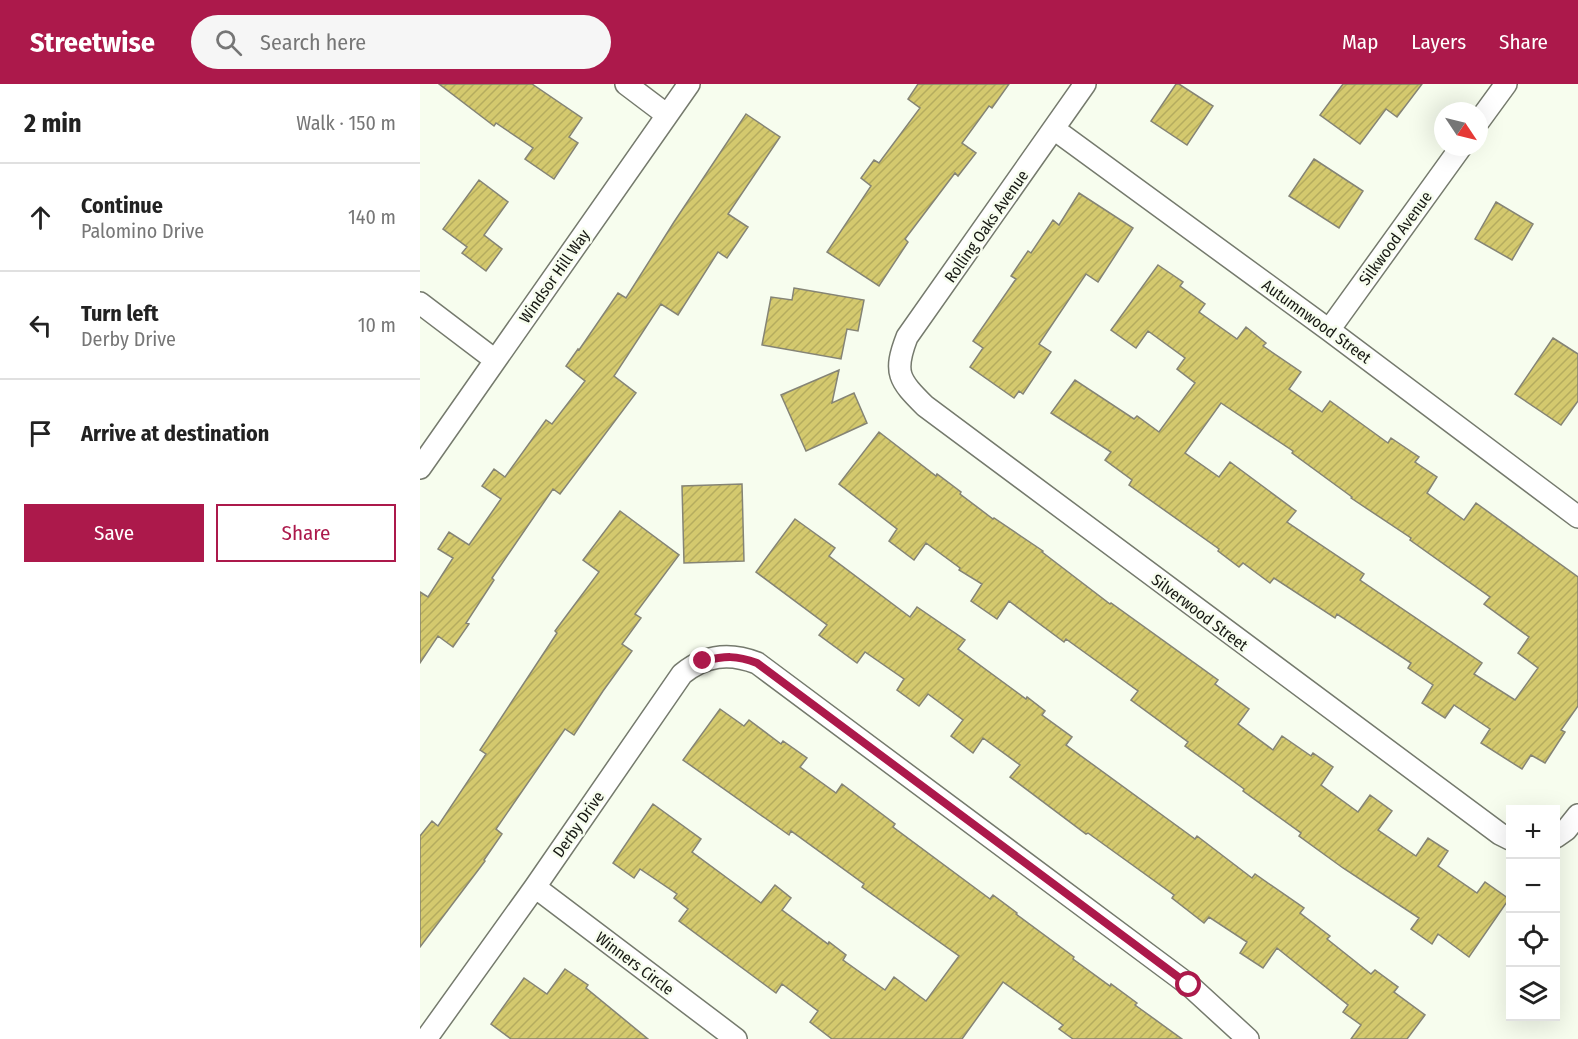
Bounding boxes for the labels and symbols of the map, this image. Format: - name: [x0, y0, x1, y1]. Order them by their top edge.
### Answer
- north arrow: [1434, 102, 1488, 156]
- street label: Rolling Oaks Avenue: [941, 166, 1032, 286]
- street label: Silkwood Avenue: [1355, 188, 1436, 289]
- street label: Windsor Hill Way: [515, 225, 594, 327]
- street label: Autumnwood Street: [1258, 275, 1376, 368]
- street label: Silverwood Street: [1148, 570, 1252, 655]
- route end: [689, 647, 715, 673]
- street label: Derby Drive: [549, 788, 608, 861]
- street label: Winners Circle: [592, 928, 678, 999]
- route start: [1175, 971, 1201, 997]

